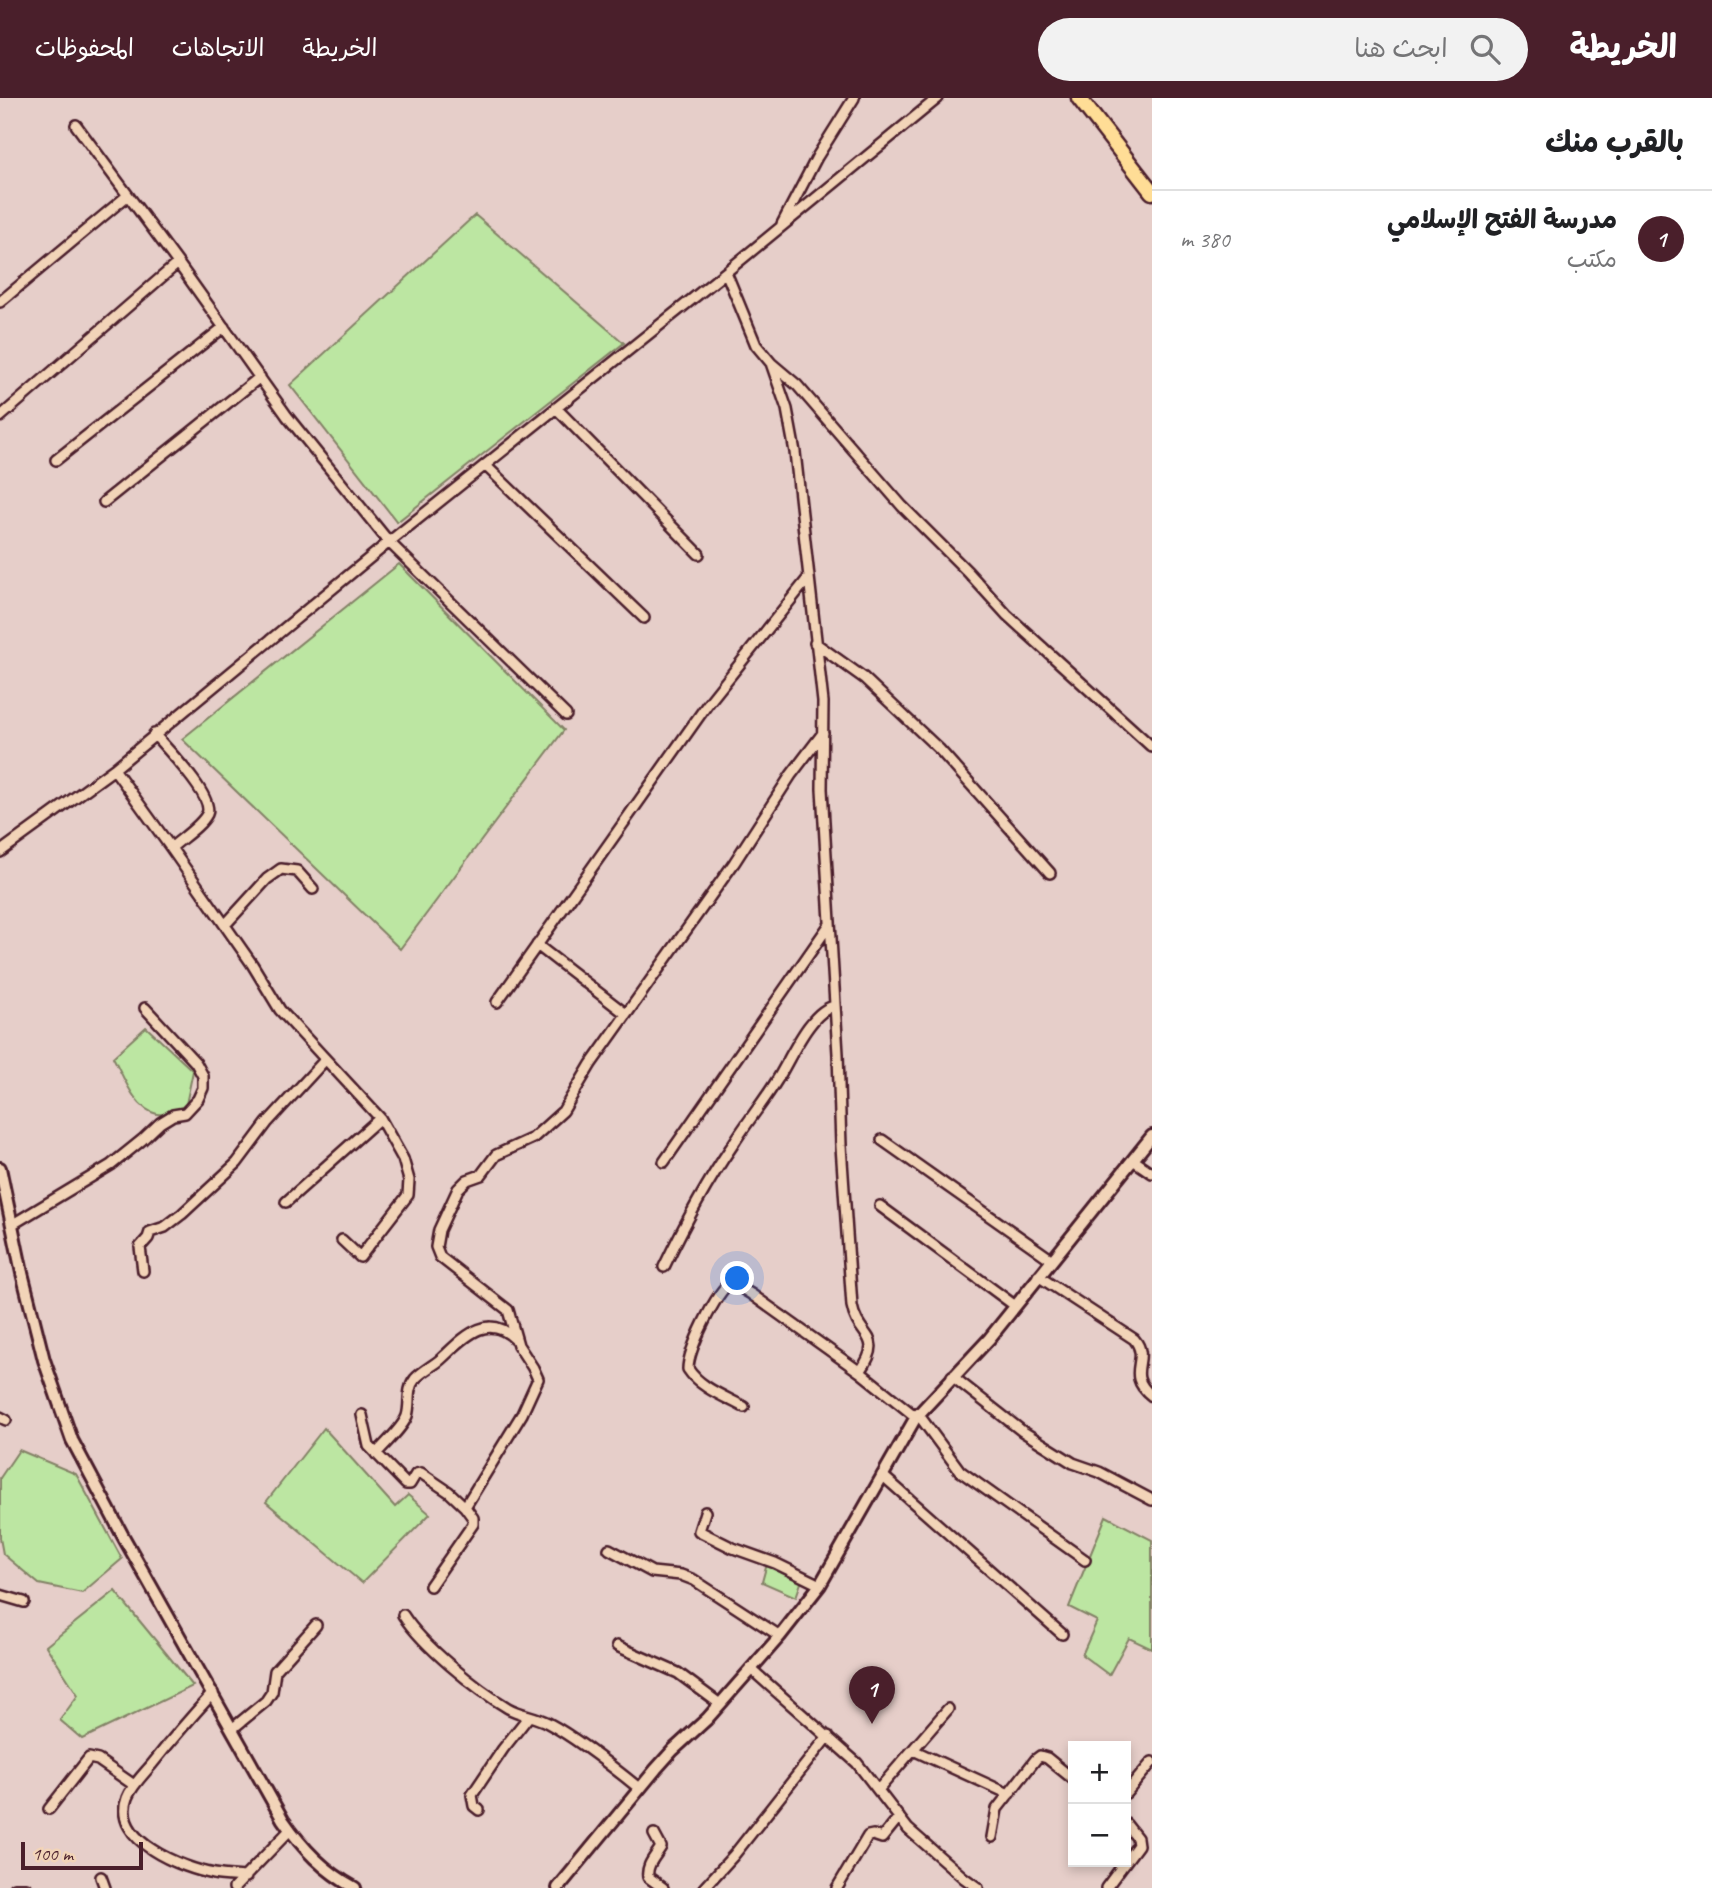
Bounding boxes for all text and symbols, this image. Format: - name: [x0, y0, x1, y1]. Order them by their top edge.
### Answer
- search box: [1038, 18, 1528, 81]
- text: الخريطة: [1570, 26, 1677, 68]
- icon: search: [1466, 30, 1504, 68]
- text: ابحث هنا: [1354, 32, 1448, 65]
- text: المحفوظات: [35, 33, 134, 63]
- text: الاتجاهات: [172, 33, 265, 63]
- text: الخريطة: [303, 33, 377, 63]
- text: بالقرب منك: [1545, 123, 1684, 161]
- text: مدرسة الفتح الإسلامي: [1387, 203, 1617, 236]
- text: 380 m: [1180, 225, 1230, 254]
- text: 1: [1656, 225, 1666, 254]
- text: مكتب: [1567, 245, 1617, 274]
- your location: [720, 1261, 754, 1295]
- pin: 1: [849, 1666, 895, 1724]
- map controls: [1068, 1741, 1131, 1867]
- button: +: [1068, 1741, 1131, 1804]
- button: −: [1068, 1804, 1131, 1867]
- scale bar: [21, 1839, 144, 1871]
- text: 100 m: [32, 1842, 73, 1866]

